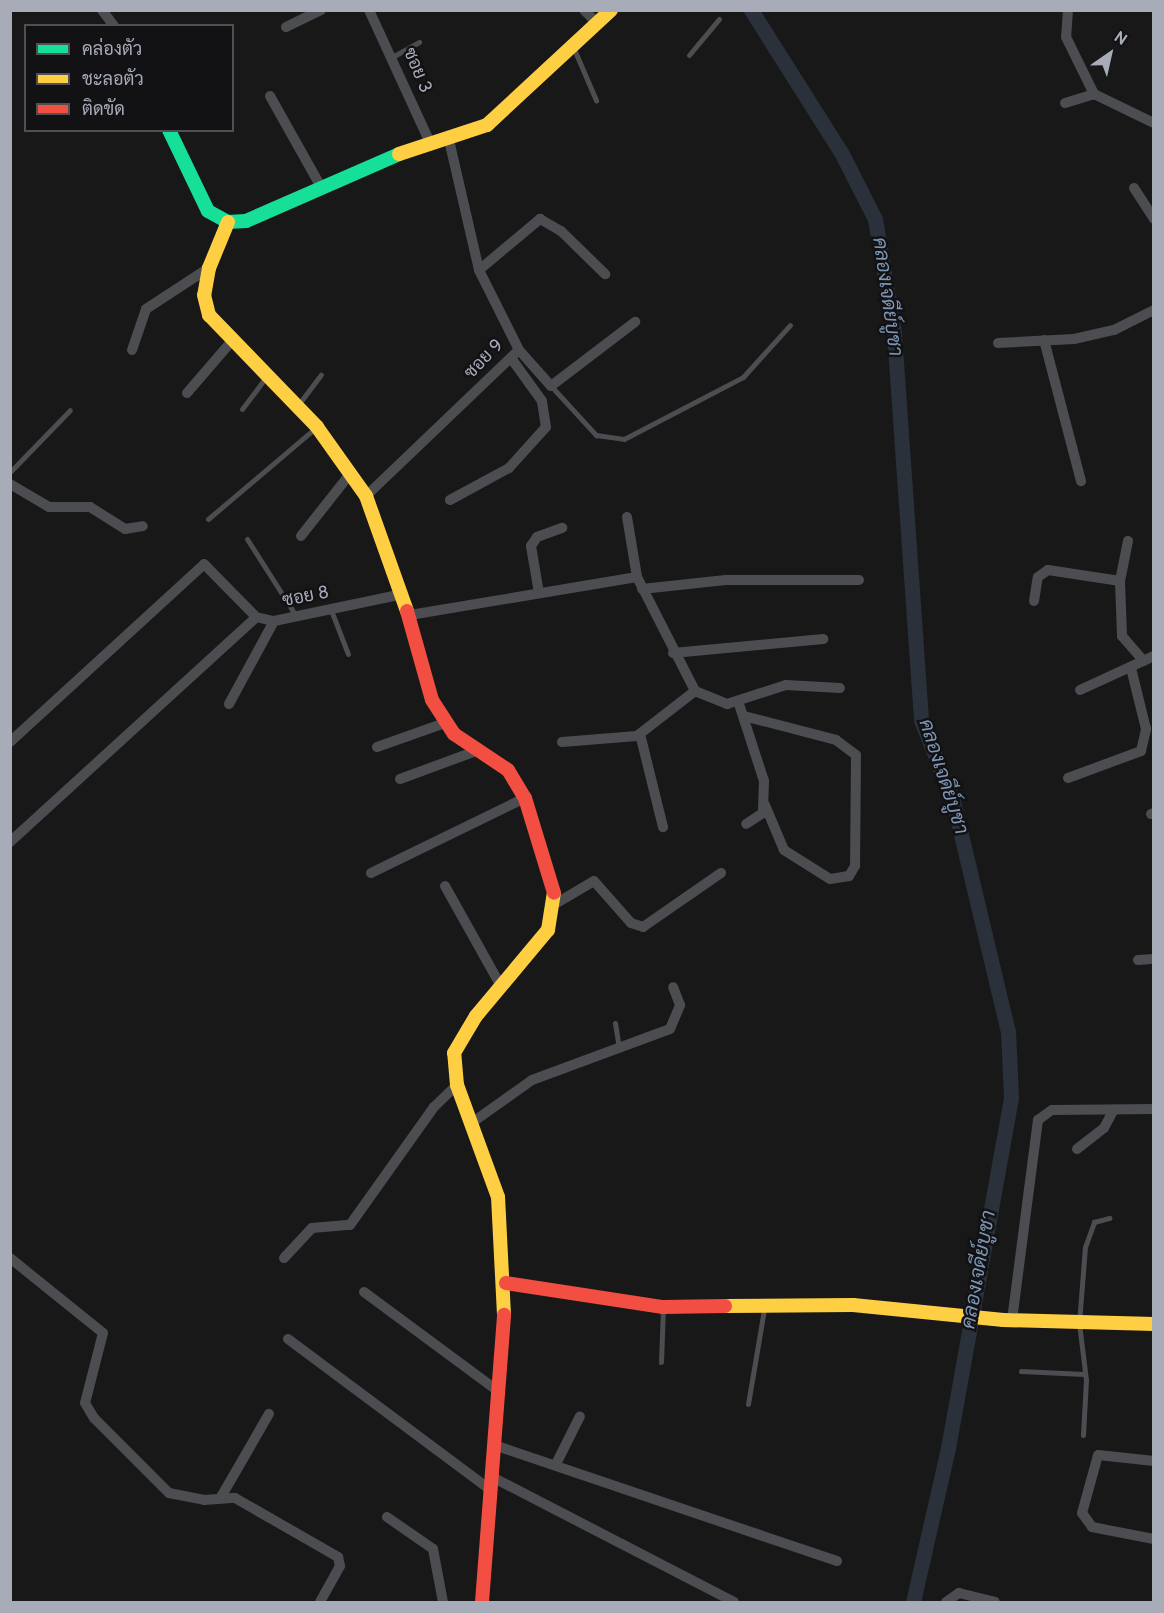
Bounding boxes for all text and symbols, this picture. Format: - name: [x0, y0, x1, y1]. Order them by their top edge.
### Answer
- legend: [24, 24, 234, 132]
- north arrow: [1080, 24, 1140, 84]
- text: N: [1110, 28, 1130, 51]
- text: คล่องตัว: [82, 39, 142, 62]
- street label: ซอย 3: [397, 45, 435, 97]
- text: ชะลอตัว: [82, 69, 144, 92]
- text: ติดขัด: [82, 99, 125, 122]
- water label: คลองเจดีย์บูชา: [866, 236, 906, 358]
- street label: ซอย 9: [461, 336, 509, 384]
- street label: ซอย 8: [281, 583, 331, 613]
- water label: คลองเจดีย์บูชา: [912, 716, 972, 838]
- water label: คลองเจดีย์บูชา: [958, 1209, 1002, 1331]

